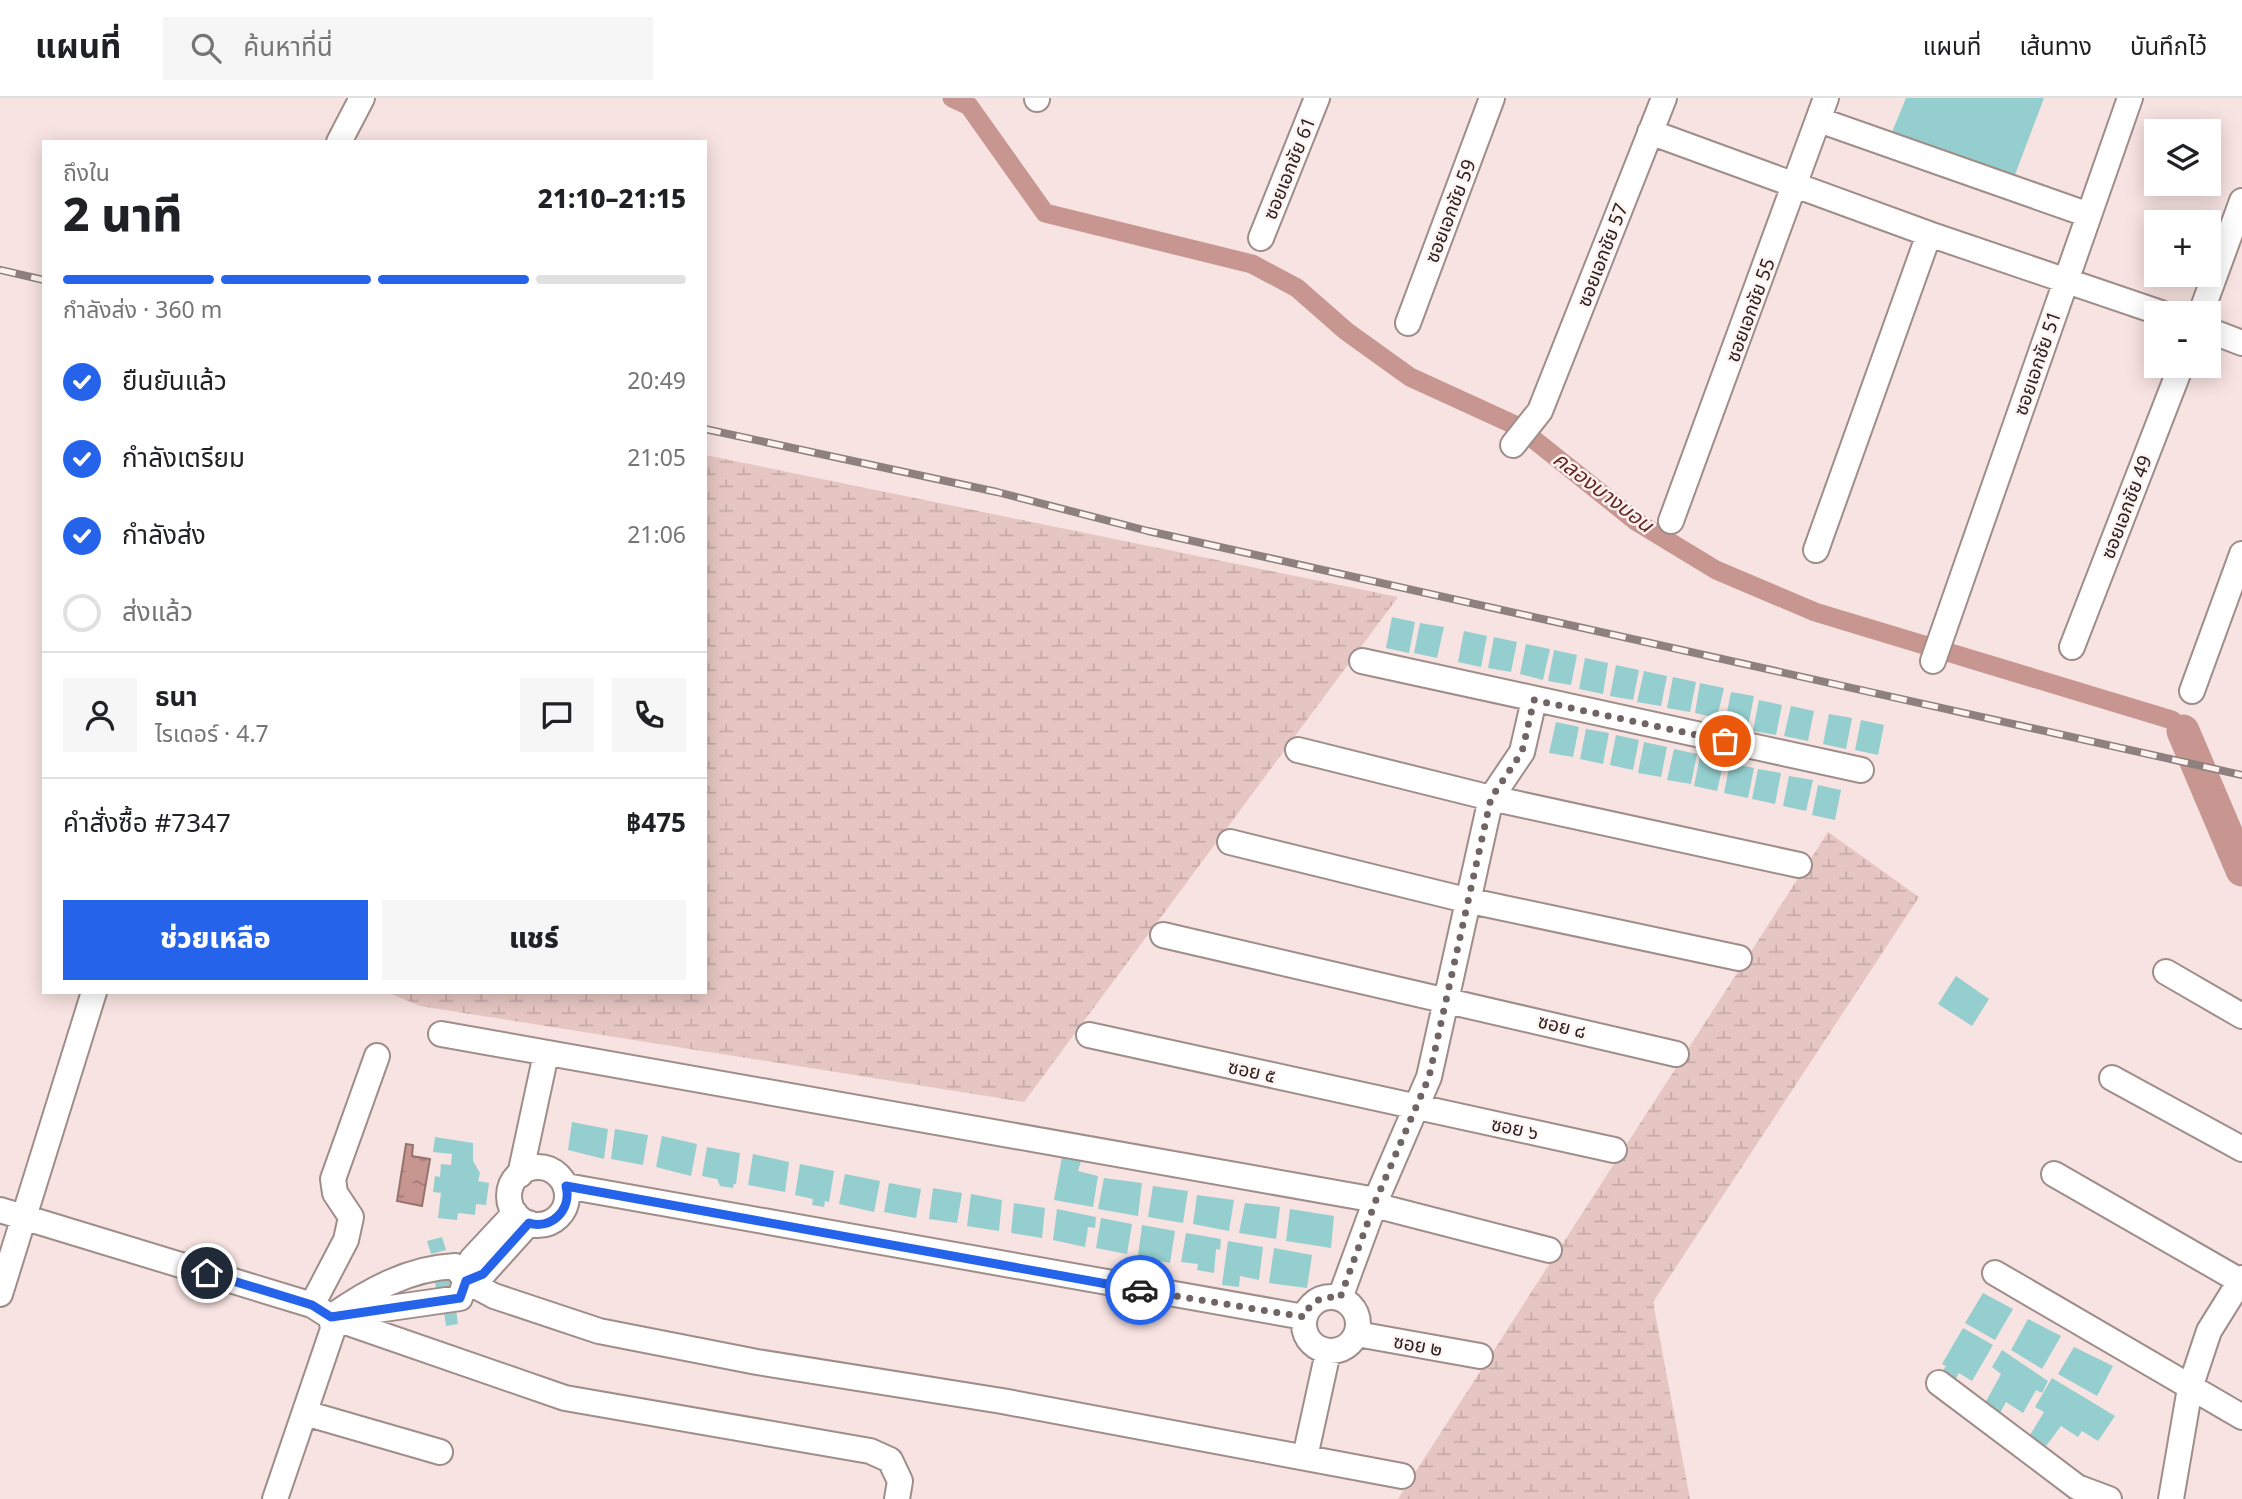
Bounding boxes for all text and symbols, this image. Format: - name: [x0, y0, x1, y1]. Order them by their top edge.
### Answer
- search box: [163, 17, 653, 80]
- text: แผนที่: [35, 23, 121, 73]
- text: ค้นหาที่นี่: [243, 28, 333, 68]
- icon: search: [187, 29, 225, 67]
- text: แผนที่: [1923, 30, 1981, 66]
- text: เส้นทาง: [2019, 30, 2092, 66]
- text: บันทึกไว้: [2130, 30, 2207, 66]
- street label: ซอยเอกชัย 61: [1257, 113, 1324, 224]
- map controls: [2144, 119, 2221, 378]
- button: layers: [2144, 119, 2221, 196]
- street label: ซอยเอกชัย 59: [1418, 156, 1484, 268]
- text: ถึงใน: [63, 157, 110, 191]
- text: 21:10–21:15: [538, 180, 686, 220]
- text: 2 นาที: [63, 182, 182, 252]
- street label: ซอยเอกชัย 57: [1570, 200, 1636, 312]
- button: +: [2144, 210, 2221, 287]
- street label: ซอยเอกชัย 55: [1719, 254, 1784, 367]
- text: กำลังส่ง · 360 m: [63, 294, 222, 328]
- button: −: [2144, 301, 2221, 378]
- street label: ซอยเอกชัย 51: [2007, 307, 2070, 420]
- text: ยืนยันแล้ว: [122, 362, 227, 402]
- icon: check: [63, 363, 101, 401]
- text: 20:49: [627, 365, 686, 399]
- text: กำลังเตรียม: [122, 439, 245, 479]
- icon: check: [63, 440, 101, 478]
- text: 21:05: [627, 442, 686, 476]
- water label: คลองบางบอน: [1546, 444, 1660, 541]
- street label: ซอยเอกชัย 49: [2094, 452, 2160, 564]
- text: กำลังส่ง: [122, 516, 206, 556]
- icon: check: [63, 517, 101, 555]
- text: 21:06: [627, 519, 686, 553]
- text: ส่งแล้ว: [122, 593, 193, 633]
- button: person: [63, 678, 137, 752]
- text: ธนา: [155, 678, 198, 718]
- button: chat: [520, 678, 594, 752]
- button: phone: [612, 678, 686, 752]
- pin: [1695, 711, 1755, 771]
- text: ไรเดอร์ · 4.7: [155, 718, 269, 752]
- icon: bag: [1706, 722, 1744, 760]
- text: คำสั่งซื้อ #7347: [63, 804, 231, 844]
- text: ฿475: [626, 804, 686, 844]
- button: ช่วยเหลือ: [63, 900, 368, 980]
- button: แชร์: [382, 900, 686, 980]
- street label: ซอย ๘: [1535, 1008, 1589, 1047]
- street label: ซอย ๕: [1225, 1053, 1278, 1092]
- street label: ซอย ๖: [1488, 1110, 1541, 1149]
- pin: [177, 1243, 237, 1303]
- icon: home: [188, 1254, 226, 1292]
- courier: [1105, 1255, 1175, 1325]
- icon: car: [1121, 1271, 1159, 1309]
- street label: ซอย ๒: [1391, 1328, 1445, 1365]

